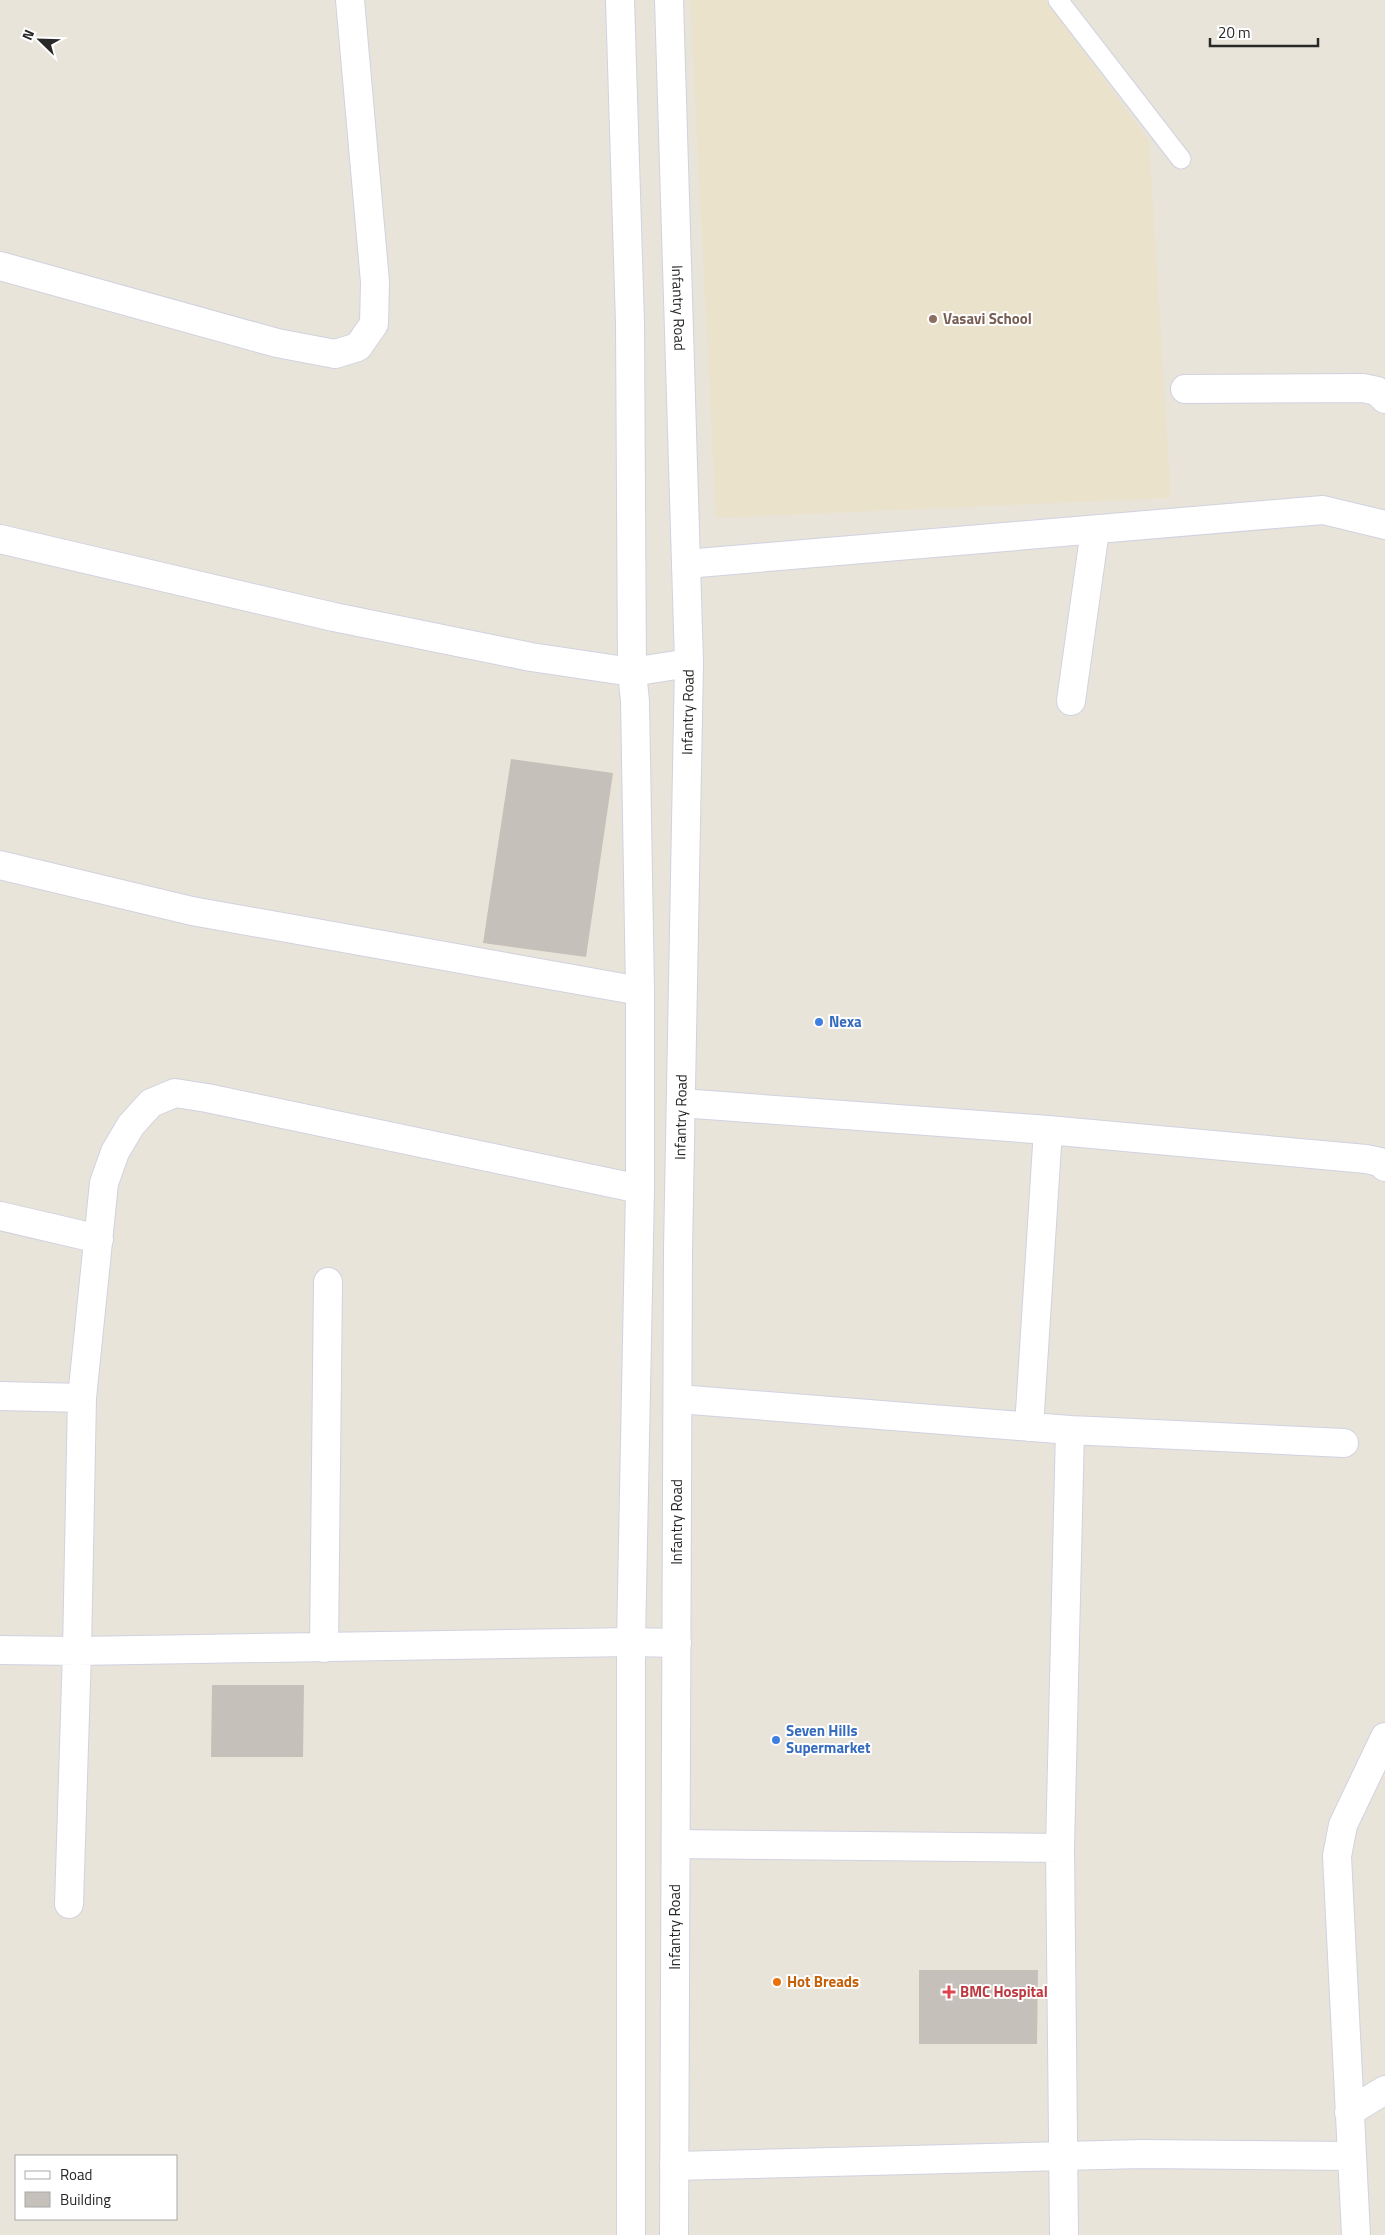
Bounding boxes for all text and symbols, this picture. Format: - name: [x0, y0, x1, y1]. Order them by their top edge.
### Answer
- north arrow: [15, 15, 65, 65]
- scale bar: [1210, 15, 1318, 47]
- text: 20 m: [1218, 21, 1251, 44]
- text: N: [16, 26, 39, 43]
- street label: Infantry Road: [666, 265, 692, 351]
- place label: Vasavi School: [943, 307, 1032, 330]
- marker: Vasavi School: [927, 313, 939, 325]
- street label: Infantry Road: [675, 669, 700, 755]
- place label: Nexa: [829, 1010, 862, 1033]
- marker: Nexa: [813, 1016, 825, 1028]
- street label: Infantry Road: [668, 1074, 693, 1160]
- street label: Infantry Road: [665, 1479, 688, 1565]
- place label: Seven Hills Supermarket: [786, 1719, 871, 1759]
- marker: Seven Hills Supermarket: [770, 1734, 782, 1746]
- street label: Infantry Road: [663, 1884, 686, 1970]
- place label: Hot Breads: [787, 1970, 859, 1993]
- marker: Hot Breads: [771, 1976, 783, 1988]
- place label: BMC Hospital: [960, 1980, 1048, 2003]
- marker: BMC Hospital: [942, 1985, 956, 1999]
- legend: [15, 2155, 178, 2220]
- text: Road: [60, 2163, 92, 2186]
- text: Building: [60, 2188, 111, 2211]

